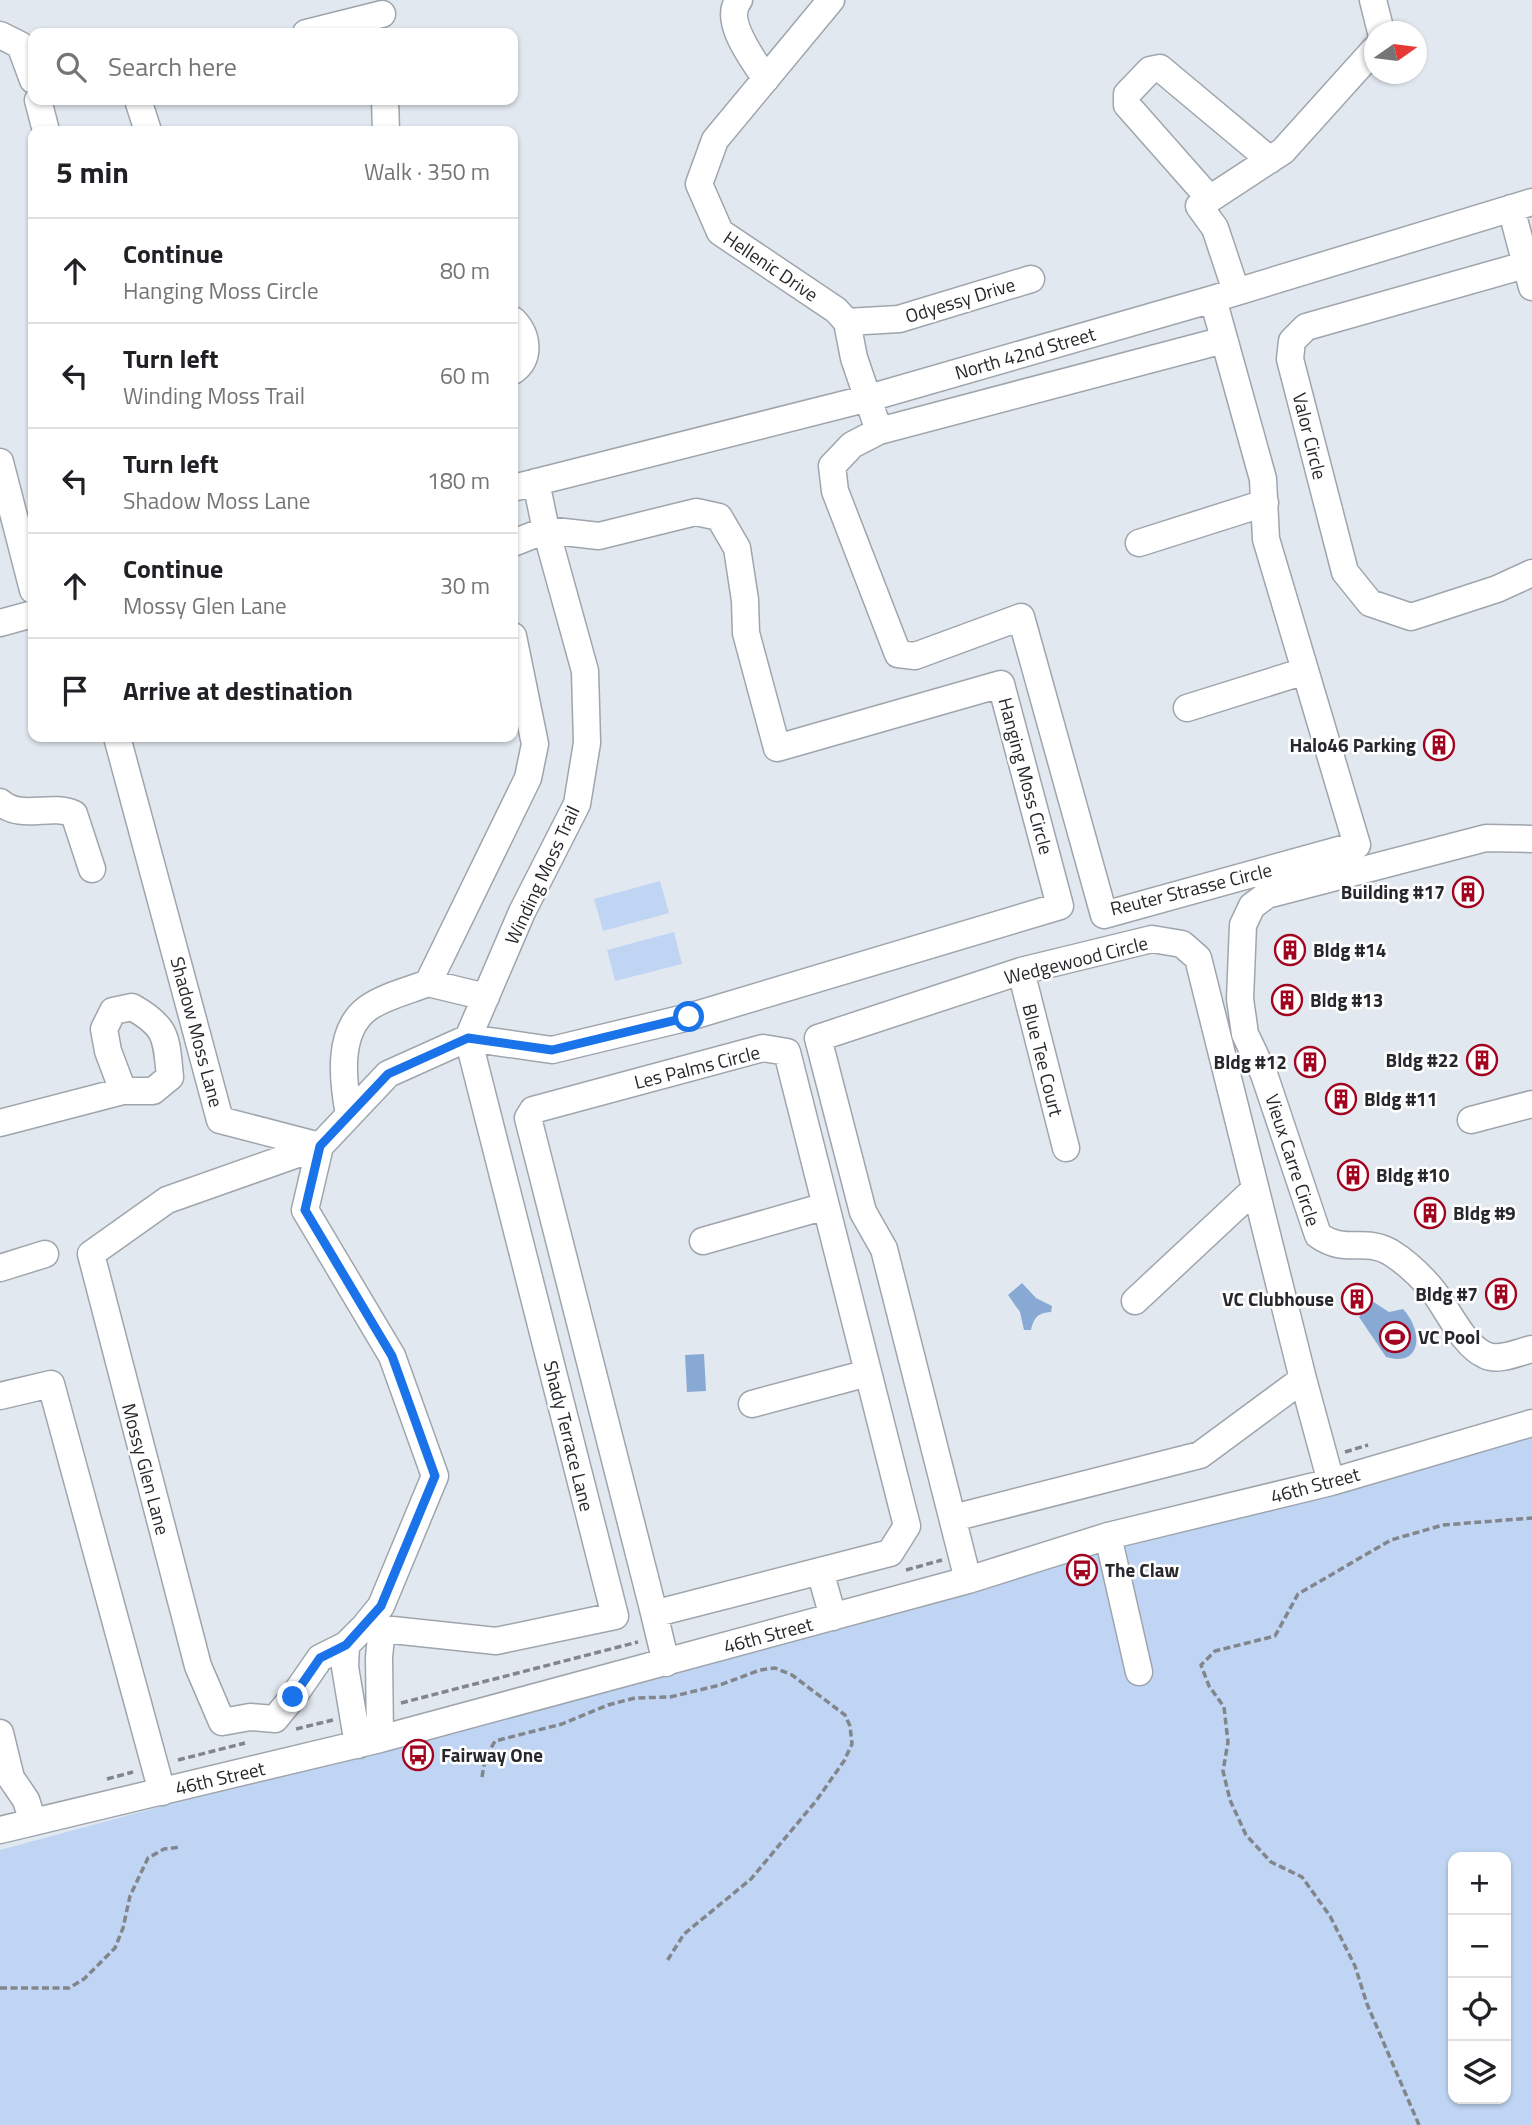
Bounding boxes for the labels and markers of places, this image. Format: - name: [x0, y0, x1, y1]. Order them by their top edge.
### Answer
- building icon: Halo46 Parking: [1422, 728, 1456, 762]
- place label: Halo46 Parking: [1290, 730, 1416, 759]
- building icon: Building #17: [1451, 875, 1485, 909]
- place label: Building #17: [1341, 877, 1445, 906]
- building icon: Bldg #14: [1273, 933, 1307, 967]
- place label: Bldg #14: [1313, 935, 1386, 964]
- building icon: Bldg #13: [1270, 983, 1304, 1017]
- place label: Bldg #13: [1310, 985, 1383, 1014]
- building icon: Bldg #22: [1465, 1043, 1499, 1077]
- building icon: Bldg #12: [1293, 1045, 1327, 1079]
- place label: Bldg #22: [1386, 1045, 1459, 1074]
- place label: Bldg #12: [1214, 1047, 1287, 1076]
- building icon: Bldg #11: [1324, 1082, 1358, 1116]
- place label: Bldg #11: [1364, 1084, 1437, 1113]
- building icon: Bldg #10: [1336, 1158, 1370, 1192]
- place label: Bldg #10: [1376, 1160, 1450, 1189]
- building icon: Bldg #9: [1413, 1196, 1447, 1230]
- place label: Bldg #9: [1453, 1198, 1516, 1227]
- building icon: Bldg #7: [1484, 1277, 1518, 1311]
- place label: Bldg #7: [1415, 1279, 1478, 1308]
- building icon: VC Clubhouse: [1340, 1282, 1374, 1316]
- place label: VC Clubhouse: [1222, 1284, 1334, 1313]
- sports icon: VC Pool: [1378, 1320, 1412, 1354]
- place label: VC Pool: [1418, 1322, 1480, 1351]
- bus stop icon: The Claw: [1065, 1553, 1099, 1587]
- place label: The Claw: [1105, 1555, 1179, 1584]
- bus stop icon: Fairway One: [401, 1738, 435, 1772]
- place label: Fairway One: [441, 1740, 543, 1769]

